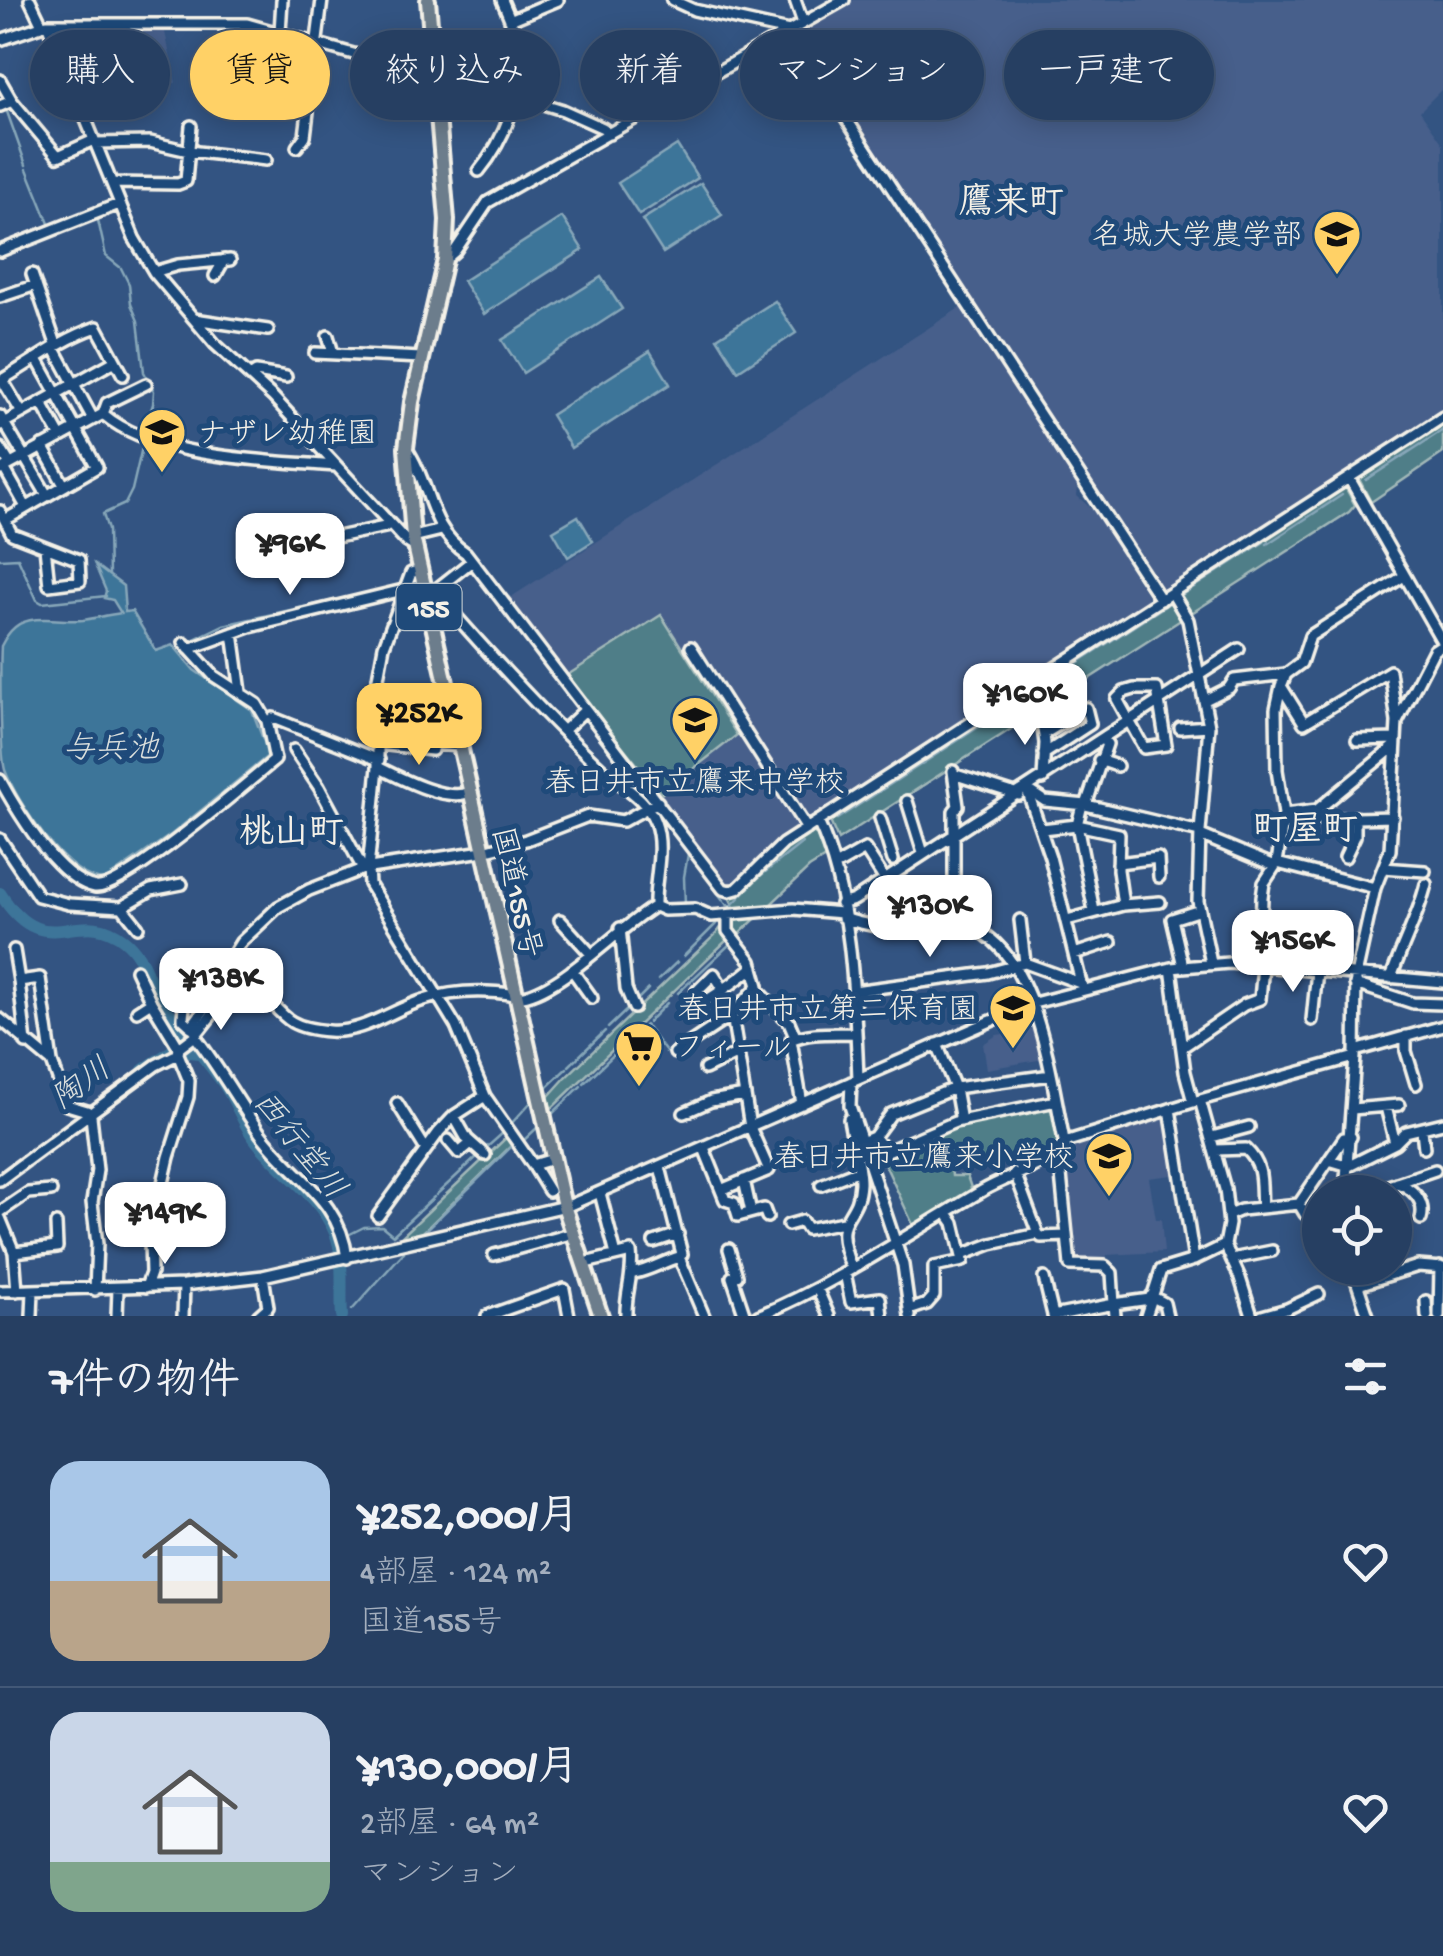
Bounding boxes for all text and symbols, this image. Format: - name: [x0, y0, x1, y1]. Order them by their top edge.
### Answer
- chip: 購入: [30, 30, 170, 120]
- chip: 賃貸: [190, 30, 330, 120]
- chip: 絞り込み: [350, 30, 560, 120]
- chip: 新着: [580, 30, 720, 120]
- chip: マンション: [740, 30, 984, 120]
- chip: 一戸建て: [1004, 30, 1214, 120]
- district label: 鷹来町: [958, 182, 1064, 226]
- school or university icon: 名城大学農学部: [1311, 208, 1363, 276]
- place label: 名城大学農学部: [1092, 219, 1302, 256]
- school or university icon: ナザレ幼稚園: [136, 406, 188, 474]
- place label: ナザレ幼稚園: [197, 418, 377, 454]
- pin: ¥96K: [231, 513, 349, 598]
- text: ¥96K: [258, 526, 322, 564]
- road number: 155: [396, 584, 462, 630]
- pin: ¥160K: [955, 663, 1095, 748]
- text: ¥160K: [985, 676, 1065, 714]
- pin: ¥252K: [349, 683, 489, 768]
- school or university icon: 春日井市立鷹来中学校: [669, 694, 721, 762]
- text: ¥252K: [379, 696, 459, 734]
- water label: 与兵池: [63, 731, 160, 770]
- place label: 春日井市立鷹来中学校: [545, 766, 845, 803]
- district label: 町屋町: [1252, 812, 1358, 853]
- district label: 桃山町: [238, 813, 344, 856]
- street label: 国道155号: [482, 824, 547, 962]
- pin: ¥130K: [860, 875, 1000, 960]
- text: ¥130K: [890, 888, 970, 926]
- pin: ¥156K: [1223, 910, 1363, 995]
- text: ¥156K: [1254, 923, 1332, 961]
- pin: ¥138K: [151, 948, 291, 1033]
- text: ¥138K: [181, 961, 261, 999]
- school or university icon: 春日井市立第二保育園: [987, 982, 1039, 1050]
- place label: 春日井市立第二保育園: [678, 993, 978, 1030]
- supermarket icon: フィール: [613, 1020, 665, 1088]
- place label: フィール: [674, 1033, 792, 1068]
- water label: 陶川: [45, 1051, 120, 1120]
- water label: 西行堂川: [242, 1085, 353, 1209]
- school or university icon: 春日井市立鷹来小学校: [1083, 1130, 1135, 1198]
- place label: 春日井市立鷹来小学校: [774, 1141, 1074, 1178]
- map controls: [1302, 1175, 1412, 1285]
- button: locate: [1302, 1175, 1412, 1285]
- pin: ¥149K: [95, 1182, 235, 1267]
- text: ¥149K: [127, 1195, 203, 1233]
- icon: filters: [1338, 1349, 1393, 1404]
- text: 7件の物件: [50, 1360, 240, 1409]
- text: ¥252,000/月: [360, 1495, 580, 1544]
- icon: home: [130, 1501, 250, 1621]
- icon: heart: [1338, 1534, 1393, 1589]
- text: 4部屋 · 124 m²: [360, 1556, 551, 1594]
- text: 国道155号: [360, 1606, 503, 1644]
- text: ¥130,000/月: [360, 1746, 579, 1795]
- icon: home: [130, 1752, 250, 1872]
- icon: heart: [1338, 1785, 1393, 1840]
- text: 2部屋 · 64 m²: [360, 1807, 539, 1845]
- text: マンション: [360, 1857, 519, 1895]

